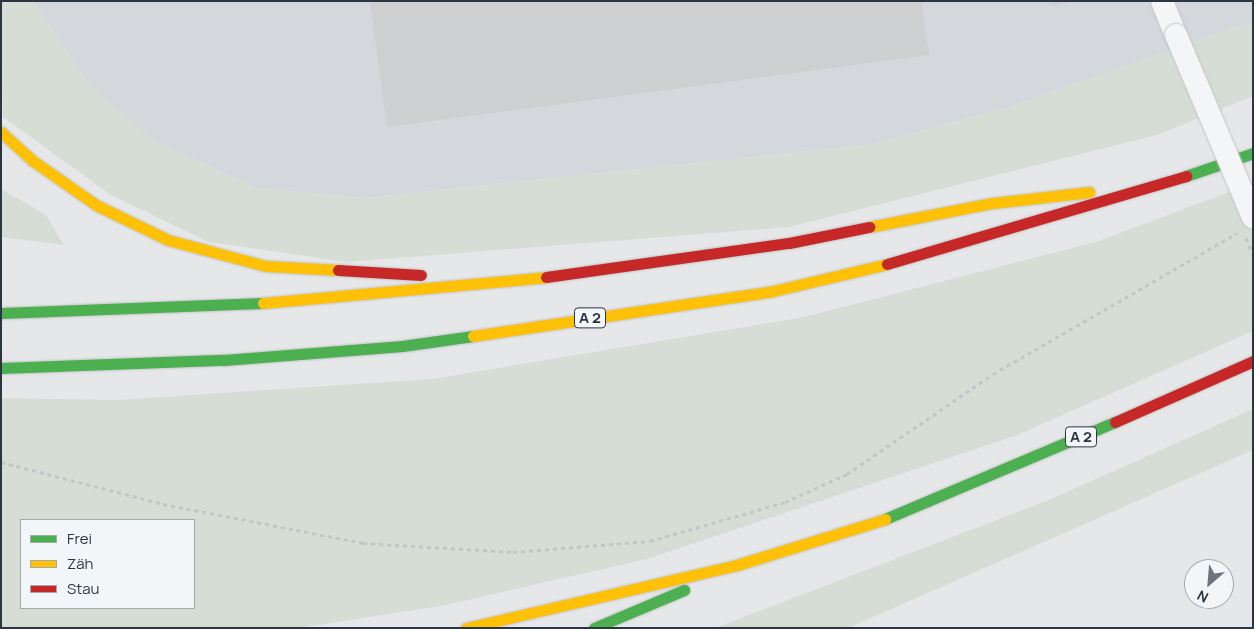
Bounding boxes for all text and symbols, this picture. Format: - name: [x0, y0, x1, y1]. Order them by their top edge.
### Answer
- road number: A 2: [574, 306, 606, 330]
- road number: A 2: [1065, 424, 1097, 450]
- legend: [20, 519, 195, 609]
- text: Frei: [67, 528, 92, 549]
- text: Zäh: [67, 553, 93, 574]
- north arrow: [1184, 559, 1234, 609]
- text: Stau: [67, 578, 100, 599]
- text: N: [1194, 586, 1211, 608]

